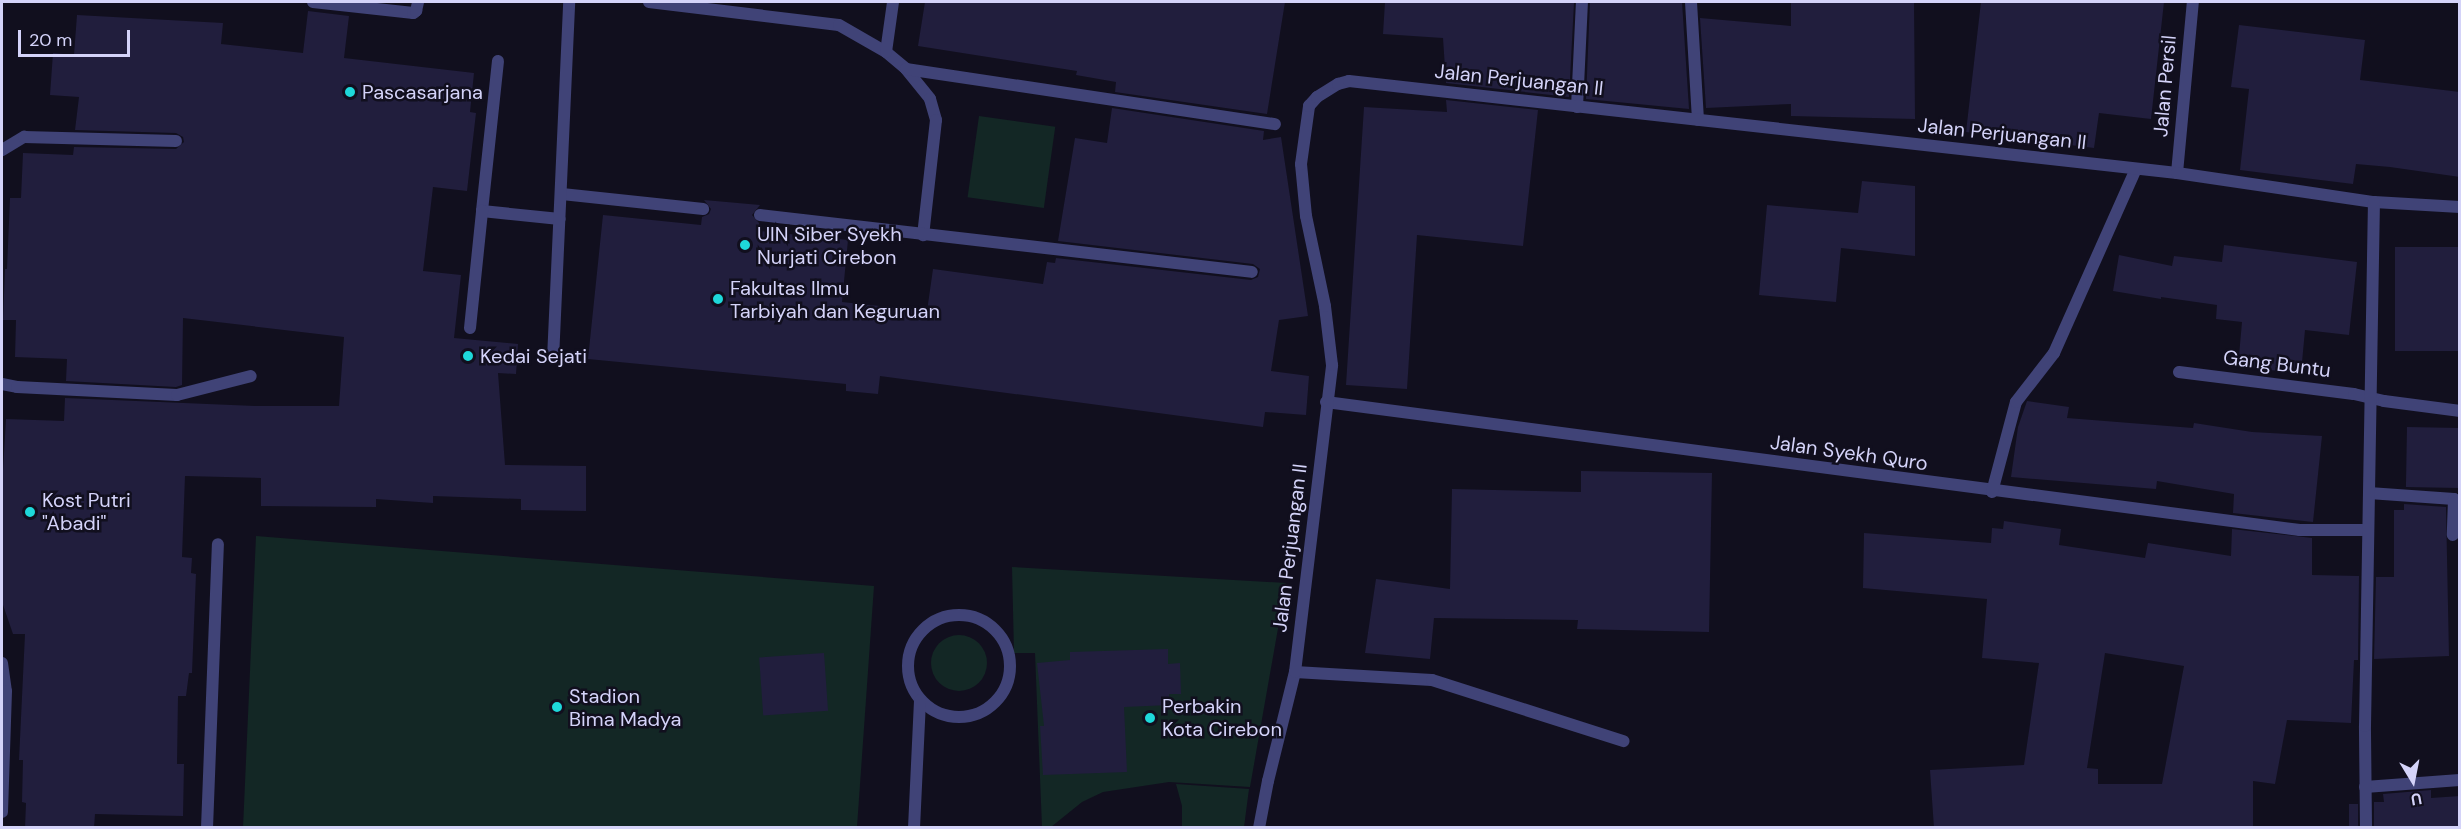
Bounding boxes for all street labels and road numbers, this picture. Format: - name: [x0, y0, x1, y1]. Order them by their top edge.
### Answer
- street label: Jalan Persil: [2149, 34, 2181, 138]
- street label: Jalan Perjuangan II: [1433, 59, 1605, 101]
- street label: Jalan Perjuangan II: [1916, 113, 2088, 155]
- street label: Gang Buntu: [2222, 345, 2332, 383]
- street label: Jalan Syekh Quro: [1769, 430, 1929, 476]
- street label: Jalan Perjuangan II: [1268, 462, 1312, 634]

